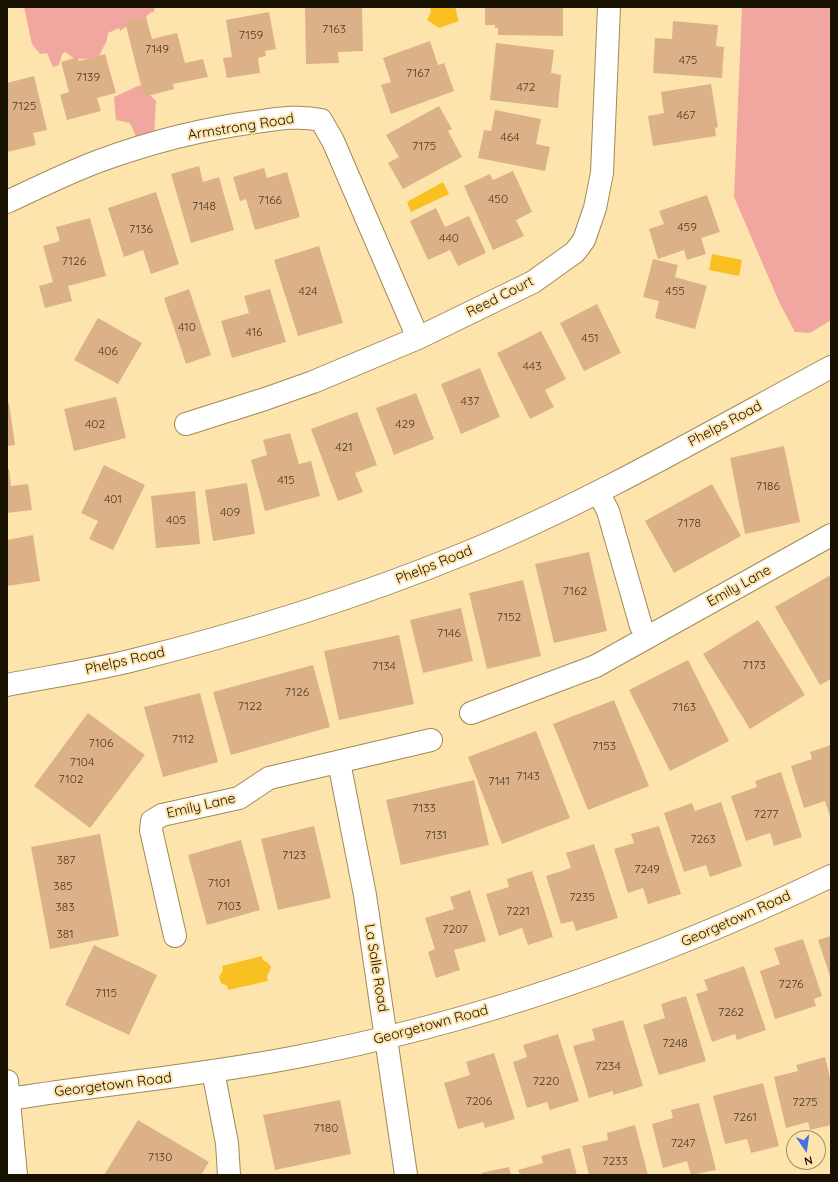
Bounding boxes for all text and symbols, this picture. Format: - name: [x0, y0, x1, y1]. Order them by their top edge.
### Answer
- house number: 7163: [322, 22, 346, 36]
- house number: 7159: [239, 28, 263, 42]
- house number: 7149: [145, 42, 169, 56]
- house number: 475: [679, 53, 697, 67]
- house number: 7167: [406, 66, 430, 80]
- house number: 7139: [76, 70, 100, 84]
- house number: 472: [517, 80, 535, 94]
- house number: 7125: [12, 99, 36, 113]
- house number: 467: [677, 108, 695, 122]
- street label: Armstrong Road: [187, 110, 295, 144]
- house number: 464: [500, 130, 520, 144]
- house number: 7175: [412, 139, 436, 153]
- house number: 450: [488, 192, 508, 206]
- house number: 7166: [258, 193, 282, 207]
- house number: 7148: [192, 199, 216, 213]
- house number: 459: [677, 220, 697, 234]
- house number: 7136: [129, 222, 153, 236]
- house number: 440: [439, 231, 459, 245]
- house number: 7126: [62, 254, 86, 268]
- street label: Reed Court: [464, 273, 536, 321]
- house number: 424: [298, 284, 318, 298]
- house number: 455: [665, 284, 685, 298]
- house number: 410: [178, 320, 196, 334]
- house number: 416: [245, 325, 263, 339]
- house number: 451: [581, 331, 599, 345]
- house number: 406: [98, 344, 118, 358]
- house number: 443: [523, 359, 541, 373]
- house number: 437: [461, 394, 479, 408]
- street label: Phelps Road: [685, 398, 765, 450]
- house number: 402: [85, 417, 105, 431]
- house number: 429: [395, 417, 415, 431]
- house number: 421: [335, 440, 353, 454]
- house number: 415: [277, 473, 295, 487]
- house number: 7186: [756, 479, 780, 493]
- house number: 401: [104, 492, 122, 506]
- house number: 409: [220, 505, 240, 519]
- house number: 405: [166, 513, 186, 527]
- house number: 7178: [677, 516, 701, 530]
- street label: Phelps Road: [393, 542, 475, 588]
- street label: Emily Lane: [704, 562, 774, 610]
- house number: 7162: [563, 584, 587, 598]
- house number: 7152: [497, 610, 521, 624]
- house number: 7146: [437, 626, 461, 640]
- street label: Phelps Road: [84, 644, 166, 678]
- house number: 7173: [742, 658, 766, 672]
- house number: 7134: [372, 659, 396, 673]
- house number: 7126: [285, 685, 309, 699]
- house number: 7122: [238, 699, 262, 713]
- house number: 7163: [672, 700, 696, 714]
- house number: 7112: [172, 732, 194, 746]
- house number: 7106: [89, 736, 113, 750]
- house number: 7153: [592, 739, 616, 753]
- house number: 7104: [70, 755, 94, 769]
- house number: 7143: [516, 769, 540, 783]
- house number: 7102: [59, 772, 83, 786]
- house number: 7141: [488, 774, 510, 788]
- street label: Emily Lane: [165, 790, 237, 822]
- house number: 7133: [412, 801, 436, 815]
- house number: 7277: [754, 807, 778, 821]
- house number: 7131: [425, 828, 447, 842]
- house number: 7263: [690, 832, 716, 846]
- house number: 7123: [282, 848, 306, 862]
- house number: 387: [57, 853, 75, 867]
- house number: 7249: [634, 862, 660, 876]
- house number: 7101: [208, 876, 230, 890]
- house number: 385: [53, 879, 73, 893]
- street label: Georgetown Road: [679, 887, 793, 951]
- house number: 7235: [569, 890, 595, 904]
- house number: 7103: [217, 899, 241, 913]
- house number: 383: [55, 900, 75, 914]
- house number: 7221: [506, 904, 530, 918]
- house number: 7207: [442, 922, 468, 936]
- street label: La Salle Road: [361, 923, 391, 1013]
- house number: 381: [56, 927, 74, 941]
- house number: 7276: [779, 977, 803, 991]
- house number: 7115: [95, 986, 117, 1000]
- street label: Georgetown Road: [372, 1002, 490, 1048]
- house number: 7262: [718, 1005, 744, 1019]
- house number: 7248: [662, 1036, 688, 1050]
- house number: 7234: [595, 1059, 621, 1073]
- street label: Georgetown Road: [53, 1069, 173, 1101]
- house number: 7220: [533, 1074, 559, 1088]
- house number: 7206: [466, 1094, 492, 1108]
- house number: 7275: [792, 1095, 818, 1109]
- house number: 7261: [733, 1110, 757, 1124]
- house number: 7180: [314, 1121, 338, 1135]
- north arrow: [786, 1130, 826, 1170]
- house number: 7247: [671, 1136, 695, 1150]
- house number: 7130: [148, 1150, 172, 1164]
- text: N: [803, 1153, 814, 1168]
- house number: 7233: [602, 1154, 628, 1168]

